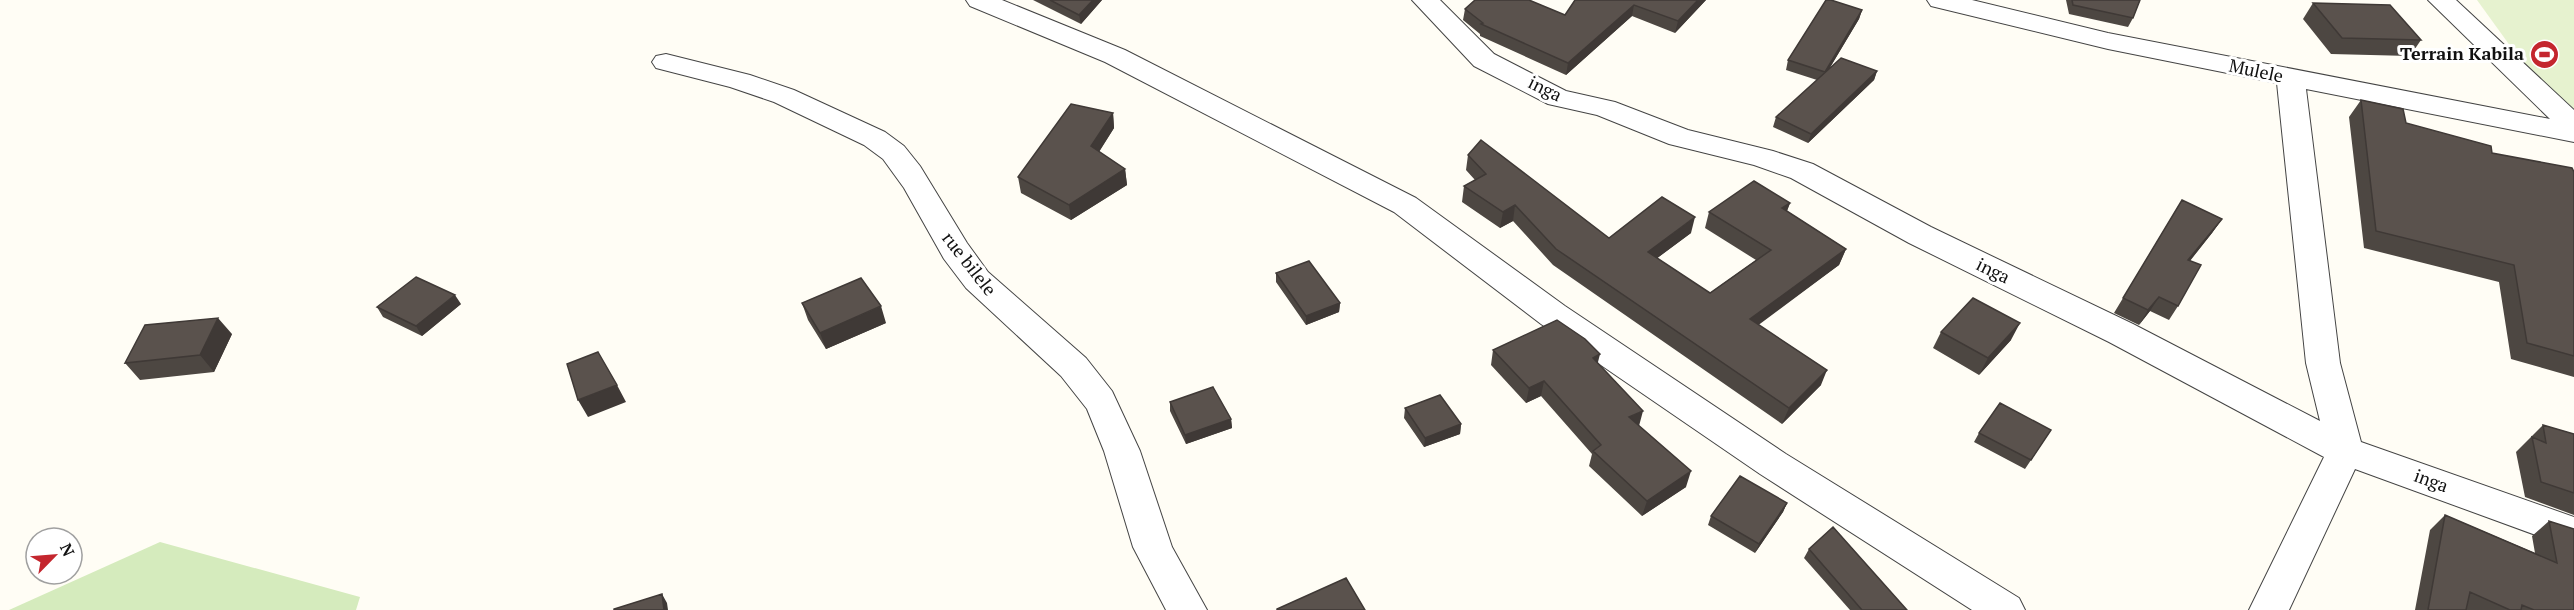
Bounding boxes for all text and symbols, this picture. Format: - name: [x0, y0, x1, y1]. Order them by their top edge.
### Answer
- sports icon: Terrain Kabila: [2529, 38, 2561, 70]
- place label: Terrain Kabila: [2400, 41, 2524, 65]
- street label: Mulele: [2227, 53, 2286, 87]
- street label: inga: [1525, 70, 1566, 106]
- street label: rue bilele: [937, 227, 1002, 300]
- street label: inga: [1973, 252, 2014, 288]
- street label: inga: [2411, 463, 2452, 497]
- north arrow: [24, 526, 84, 586]
- text: N: [55, 540, 80, 560]

